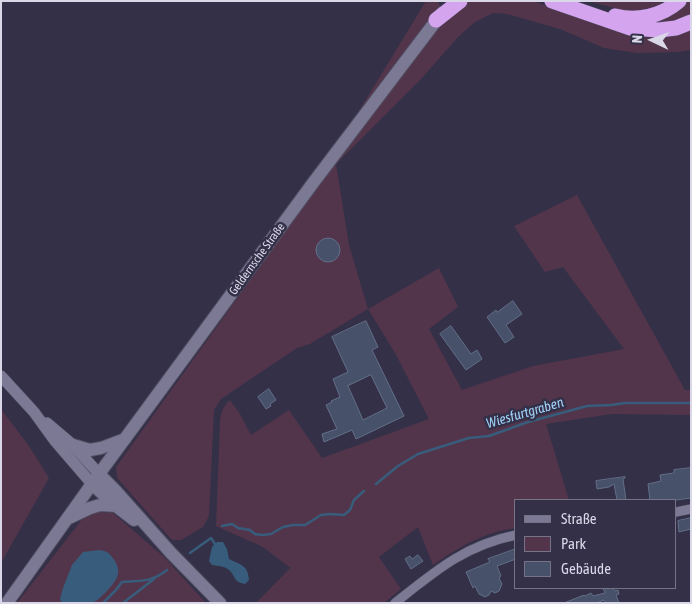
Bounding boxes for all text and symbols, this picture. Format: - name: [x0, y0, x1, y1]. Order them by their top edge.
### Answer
- north arrow: [627, 15, 677, 65]
- text: N: [629, 35, 645, 44]
- street label: Geldernsche Straße: [226, 220, 288, 298]
- water label: Wiesfurtgraben: [484, 394, 566, 432]
- legend: [514, 499, 677, 589]
- text: Straße: [561, 510, 597, 527]
- text: Park: [561, 535, 586, 552]
- text: Gebäude: [561, 560, 611, 577]

